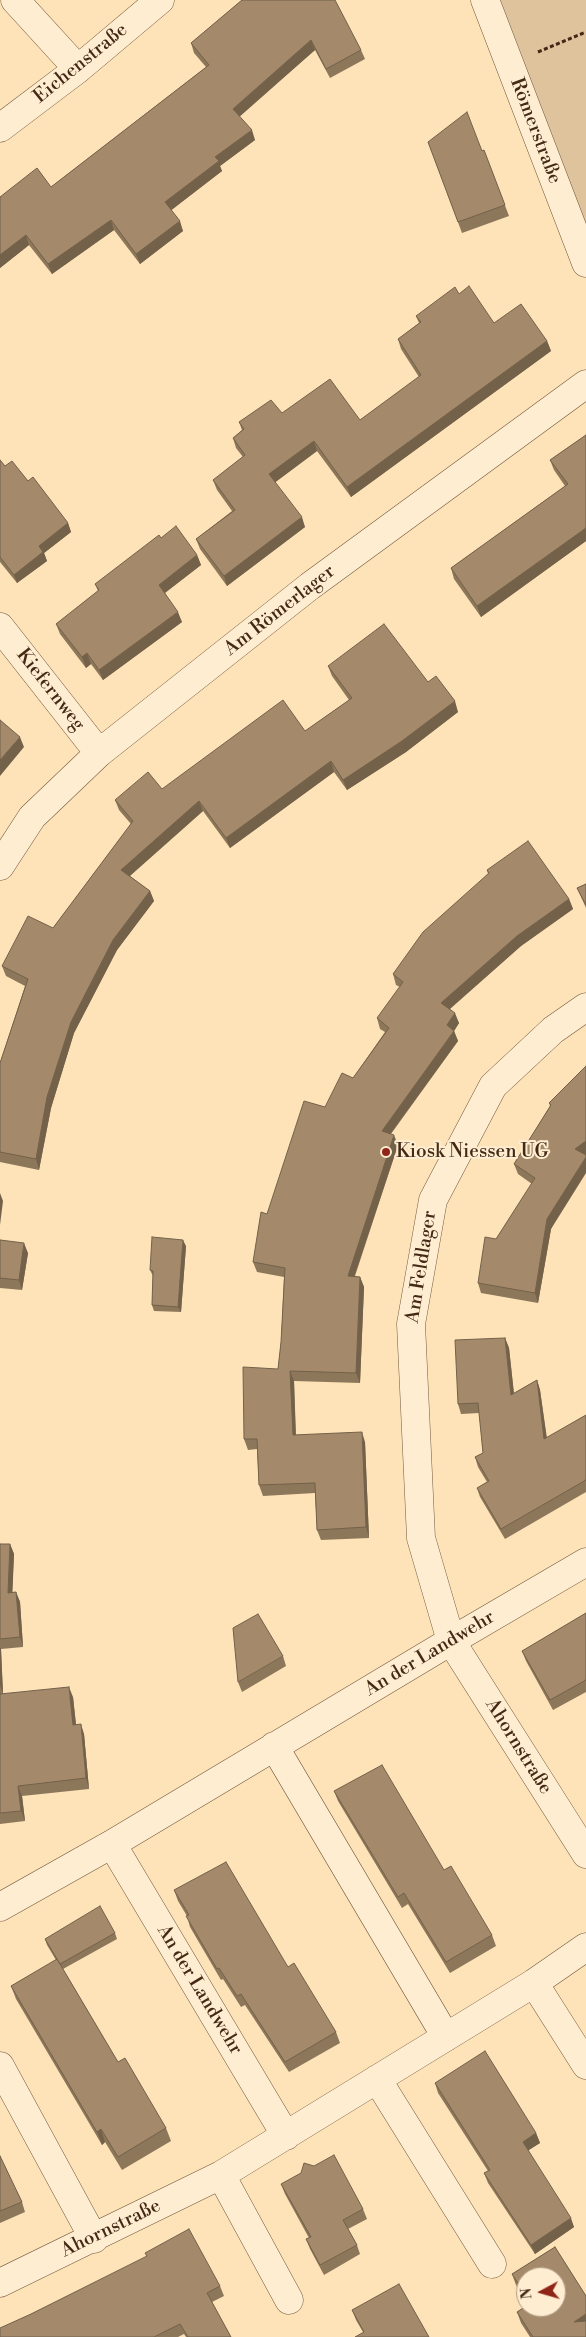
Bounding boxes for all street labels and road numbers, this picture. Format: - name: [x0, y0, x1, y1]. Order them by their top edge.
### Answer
- street label: Eichenstraße: [29, 19, 133, 109]
- street label: Römerstraße: [504, 75, 566, 187]
- street label: Am Römerlager: [220, 561, 340, 661]
- street label: Kiefernweg: [11, 644, 89, 736]
- street label: Am Feldlager: [402, 1209, 442, 1325]
- street label: An der Landwehr: [361, 1606, 499, 1702]
- street label: Ahornstraße: [480, 1695, 556, 1799]
- street label: An der Landwehr: [151, 1921, 247, 2059]
- street label: Ahornstraße: [57, 2195, 165, 2263]

